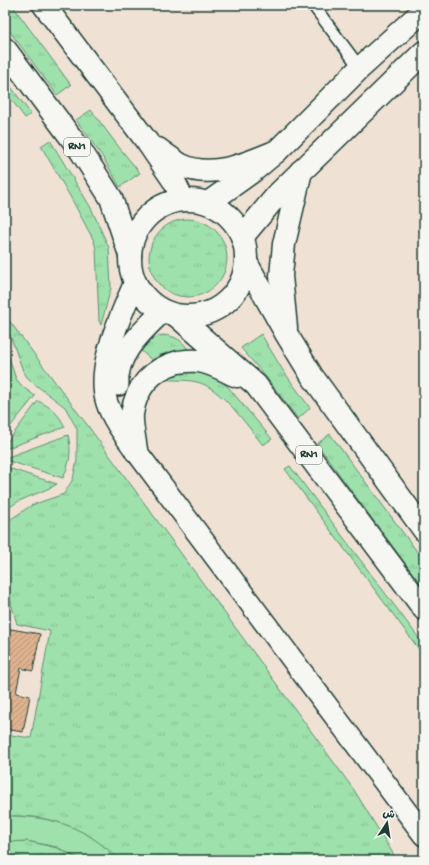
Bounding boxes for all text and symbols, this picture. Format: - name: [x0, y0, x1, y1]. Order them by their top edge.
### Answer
- road number: RN1: [64, 138, 90, 156]
- road number: RN1: [296, 446, 322, 464]
- north arrow: [367, 803, 407, 843]
- text: ش: [381, 808, 396, 822]

